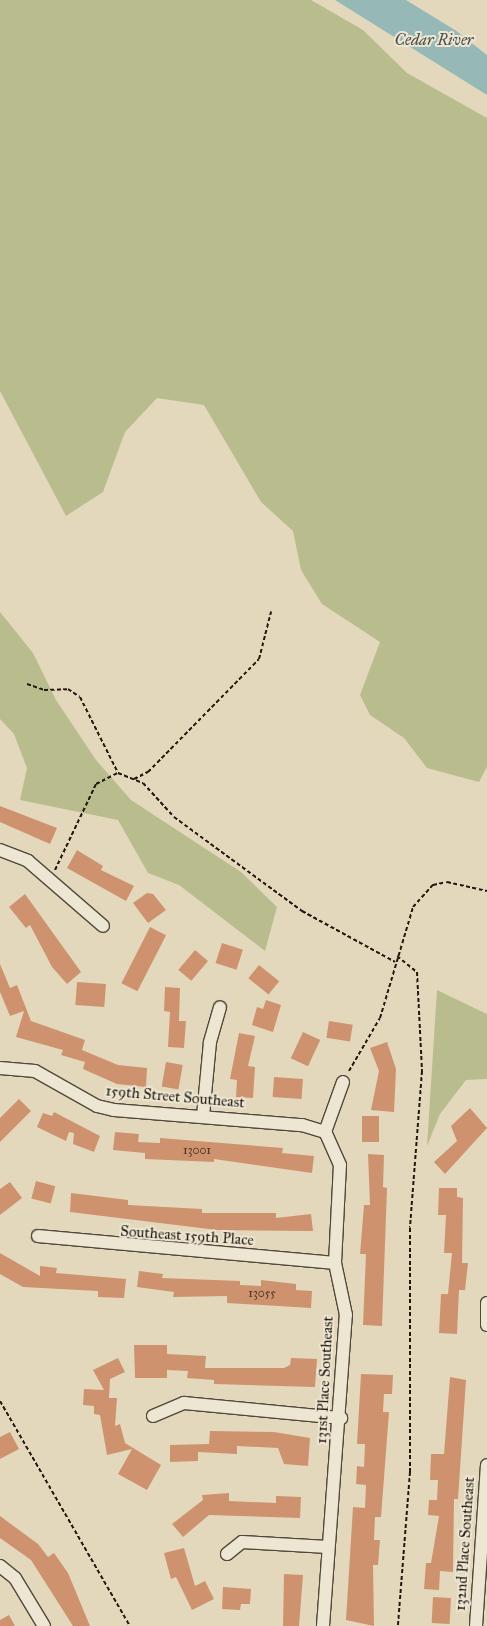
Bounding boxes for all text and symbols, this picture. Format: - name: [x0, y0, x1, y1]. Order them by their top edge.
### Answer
- water label: Cedar River: [394, 30, 474, 50]
- street label: 159th Street Southeast: [105, 1082, 245, 1112]
- house number: 13001: [183, 1144, 211, 1158]
- street label: Southeast 159th Place: [120, 1222, 254, 1250]
- house number: 13055: [248, 1287, 276, 1301]
- street label: 131st Place Southeast: [313, 1316, 337, 1444]
- street label: 132nd Place Southeast: [451, 1476, 479, 1612]

